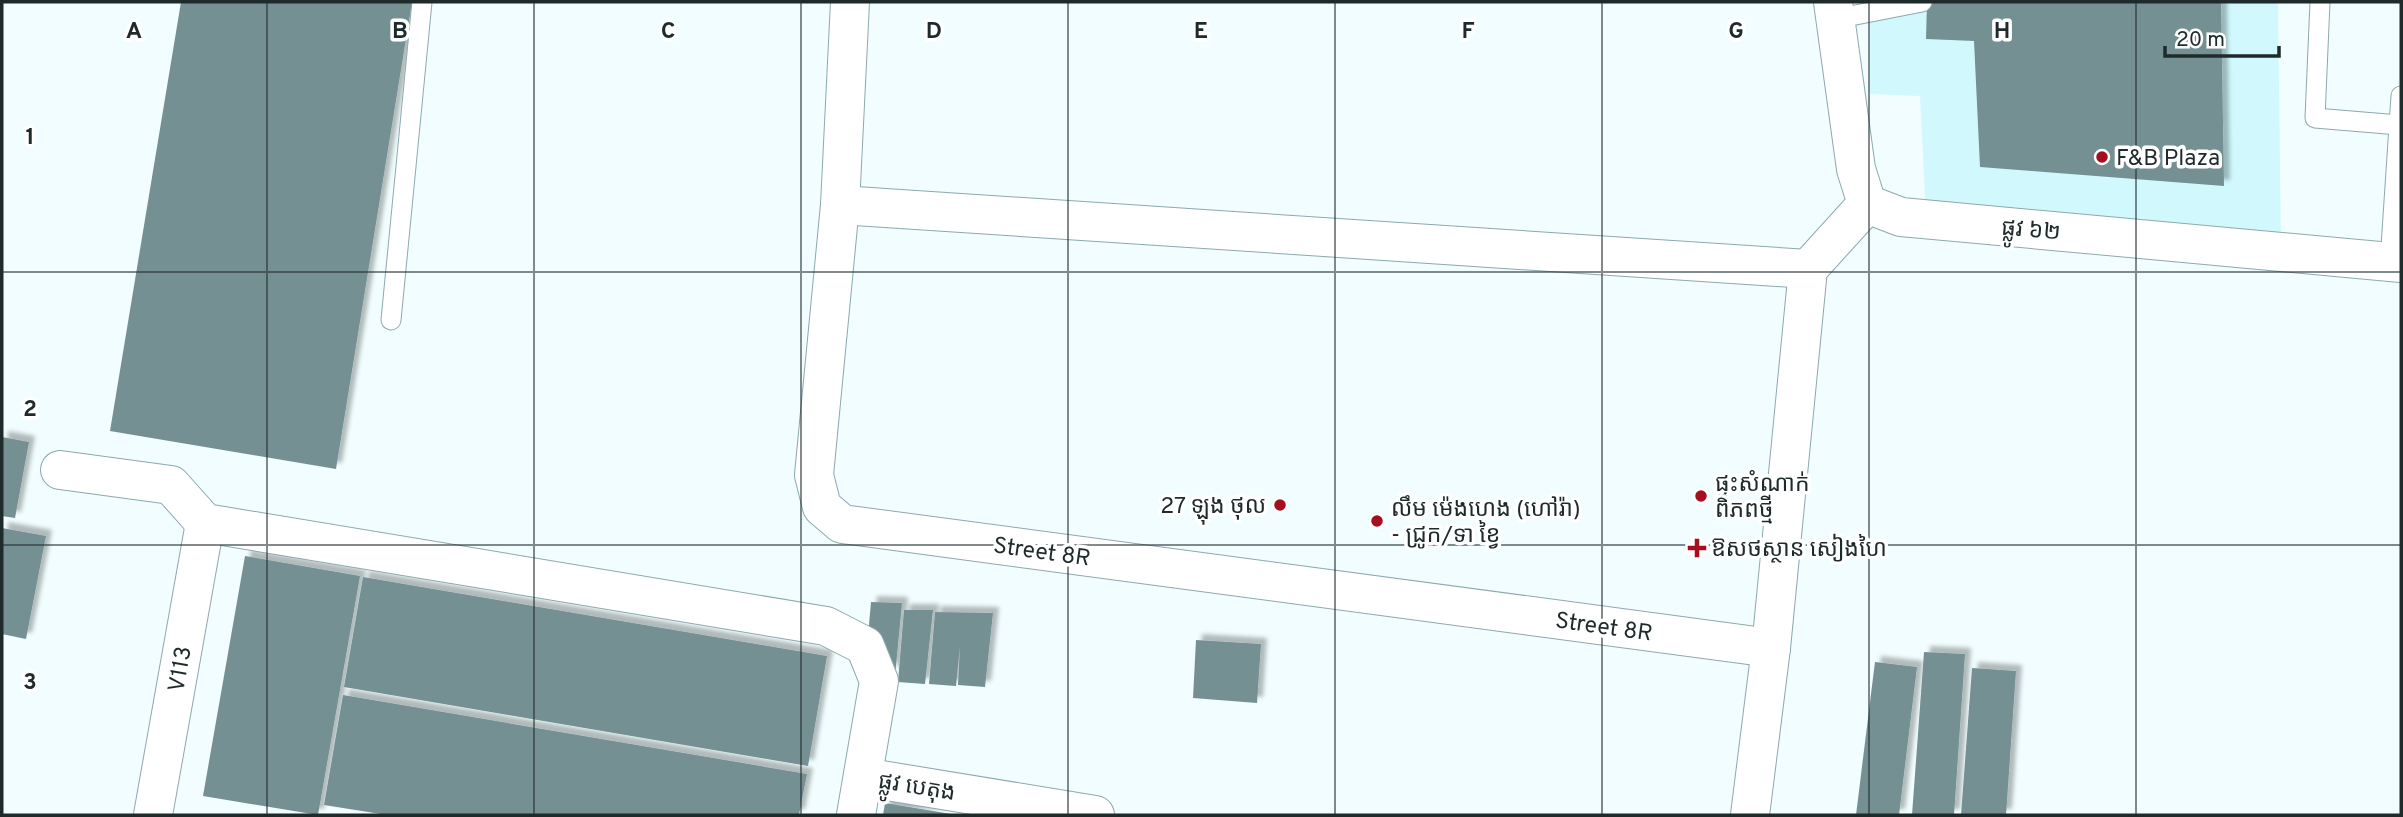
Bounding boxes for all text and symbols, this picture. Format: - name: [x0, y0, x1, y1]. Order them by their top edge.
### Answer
- scale bar: [2165, 14, 2279, 58]
- text: A: [126, 18, 142, 47]
- text: B: [392, 18, 408, 47]
- text: C: [661, 18, 675, 47]
- text: D: [926, 18, 942, 47]
- text: E: [1194, 18, 1208, 47]
- text: F: [1461, 18, 1475, 47]
- text: G: [1728, 18, 1744, 47]
- text: H: [1994, 18, 2010, 47]
- text: 20 m: [2176, 27, 2225, 54]
- text: 1: [25, 124, 35, 153]
- place label: F&B Plaza: [2116, 145, 2220, 174]
- marker: F&B Plaza: [2094, 149, 2110, 165]
- street label: ផ្លូវ ៦២: [2000, 214, 2062, 253]
- text: 2: [23, 396, 37, 425]
- place label: ផ្ទះសំណាក់ ពិភពថ្មី: [1715, 469, 1810, 526]
- marker: ផ្ទះសំណាក់ ពិភពថ្មី: [1693, 488, 1709, 504]
- place label: 27 ឡុង ថុល: [1160, 493, 1266, 525]
- place label: លឹម ម៉េងហេង (ហៅរ៉ា) - ជ្រូក/ទា ខ្វៃ: [1391, 494, 1581, 551]
- marker: 27 ឡុង ថុល: [1272, 497, 1288, 513]
- marker: លឹម ម៉េងហេង (ហៅរ៉ា) - ជ្រូក/ទា ខ្វៃ: [1369, 513, 1385, 529]
- street label: Street 8R: [991, 532, 1092, 575]
- place label: ឱសថស្ថាន សៀងហៃ: [1711, 533, 1887, 565]
- marker: ឱសថស្ថាន សៀងហៃ: [1689, 540, 1705, 556]
- street label: Street 8R: [1553, 607, 1654, 650]
- street label: V113: [163, 644, 200, 695]
- text: 3: [23, 669, 37, 698]
- street label: ផ្លូវ បេតុង: [875, 768, 957, 814]

